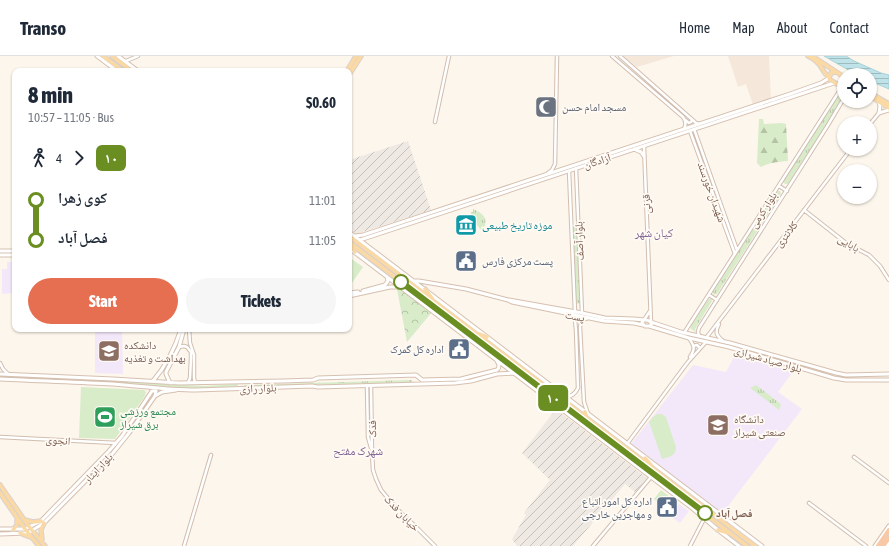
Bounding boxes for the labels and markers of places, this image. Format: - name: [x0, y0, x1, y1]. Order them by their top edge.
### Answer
- mosque icon: مسجد امام حسن: [533, 94, 559, 120]
- place label: مسجد امام حسن: [562, 101, 626, 114]
- museum icon: موزه تاریخ طبیعی: [453, 212, 479, 238]
- place label: موزه تاریخ طبیعی: [482, 219, 552, 232]
- public building icon: پست مرکزی فارس: [453, 248, 479, 274]
- place label: پست مرکزی فارس: [482, 255, 553, 268]
- unlabelled marker: [393, 274, 409, 290]
- public building icon: اداره کل گمرک: [446, 336, 472, 362]
- school or university icon: دانشکده بهداشت و تغذیه: [96, 338, 122, 364]
- place label: دانشکده بهداشت و تغذیه: [124, 339, 186, 364]
- place label: اداره کل گمرک: [390, 343, 444, 356]
- sports icon: مجتمع ورزشی برق شیراز: [92, 404, 118, 430]
- place label: مجتمع ورزشی برق شیراز: [119, 405, 176, 431]
- school or university icon: دانشگاه صنعتی شیراز: [705, 412, 731, 438]
- place label: دانشگاه صنعتی شیراز: [733, 413, 786, 439]
- public building icon: اداره کل امور اتباع و مهاجرین خارجی: [654, 494, 680, 520]
- place label: اداره کل امور اتباع و مهاجرین خارجی: [582, 495, 652, 521]
- marker: فصل آباد: [697, 505, 713, 521]
- place label: فصل آباد: [716, 507, 753, 521]

